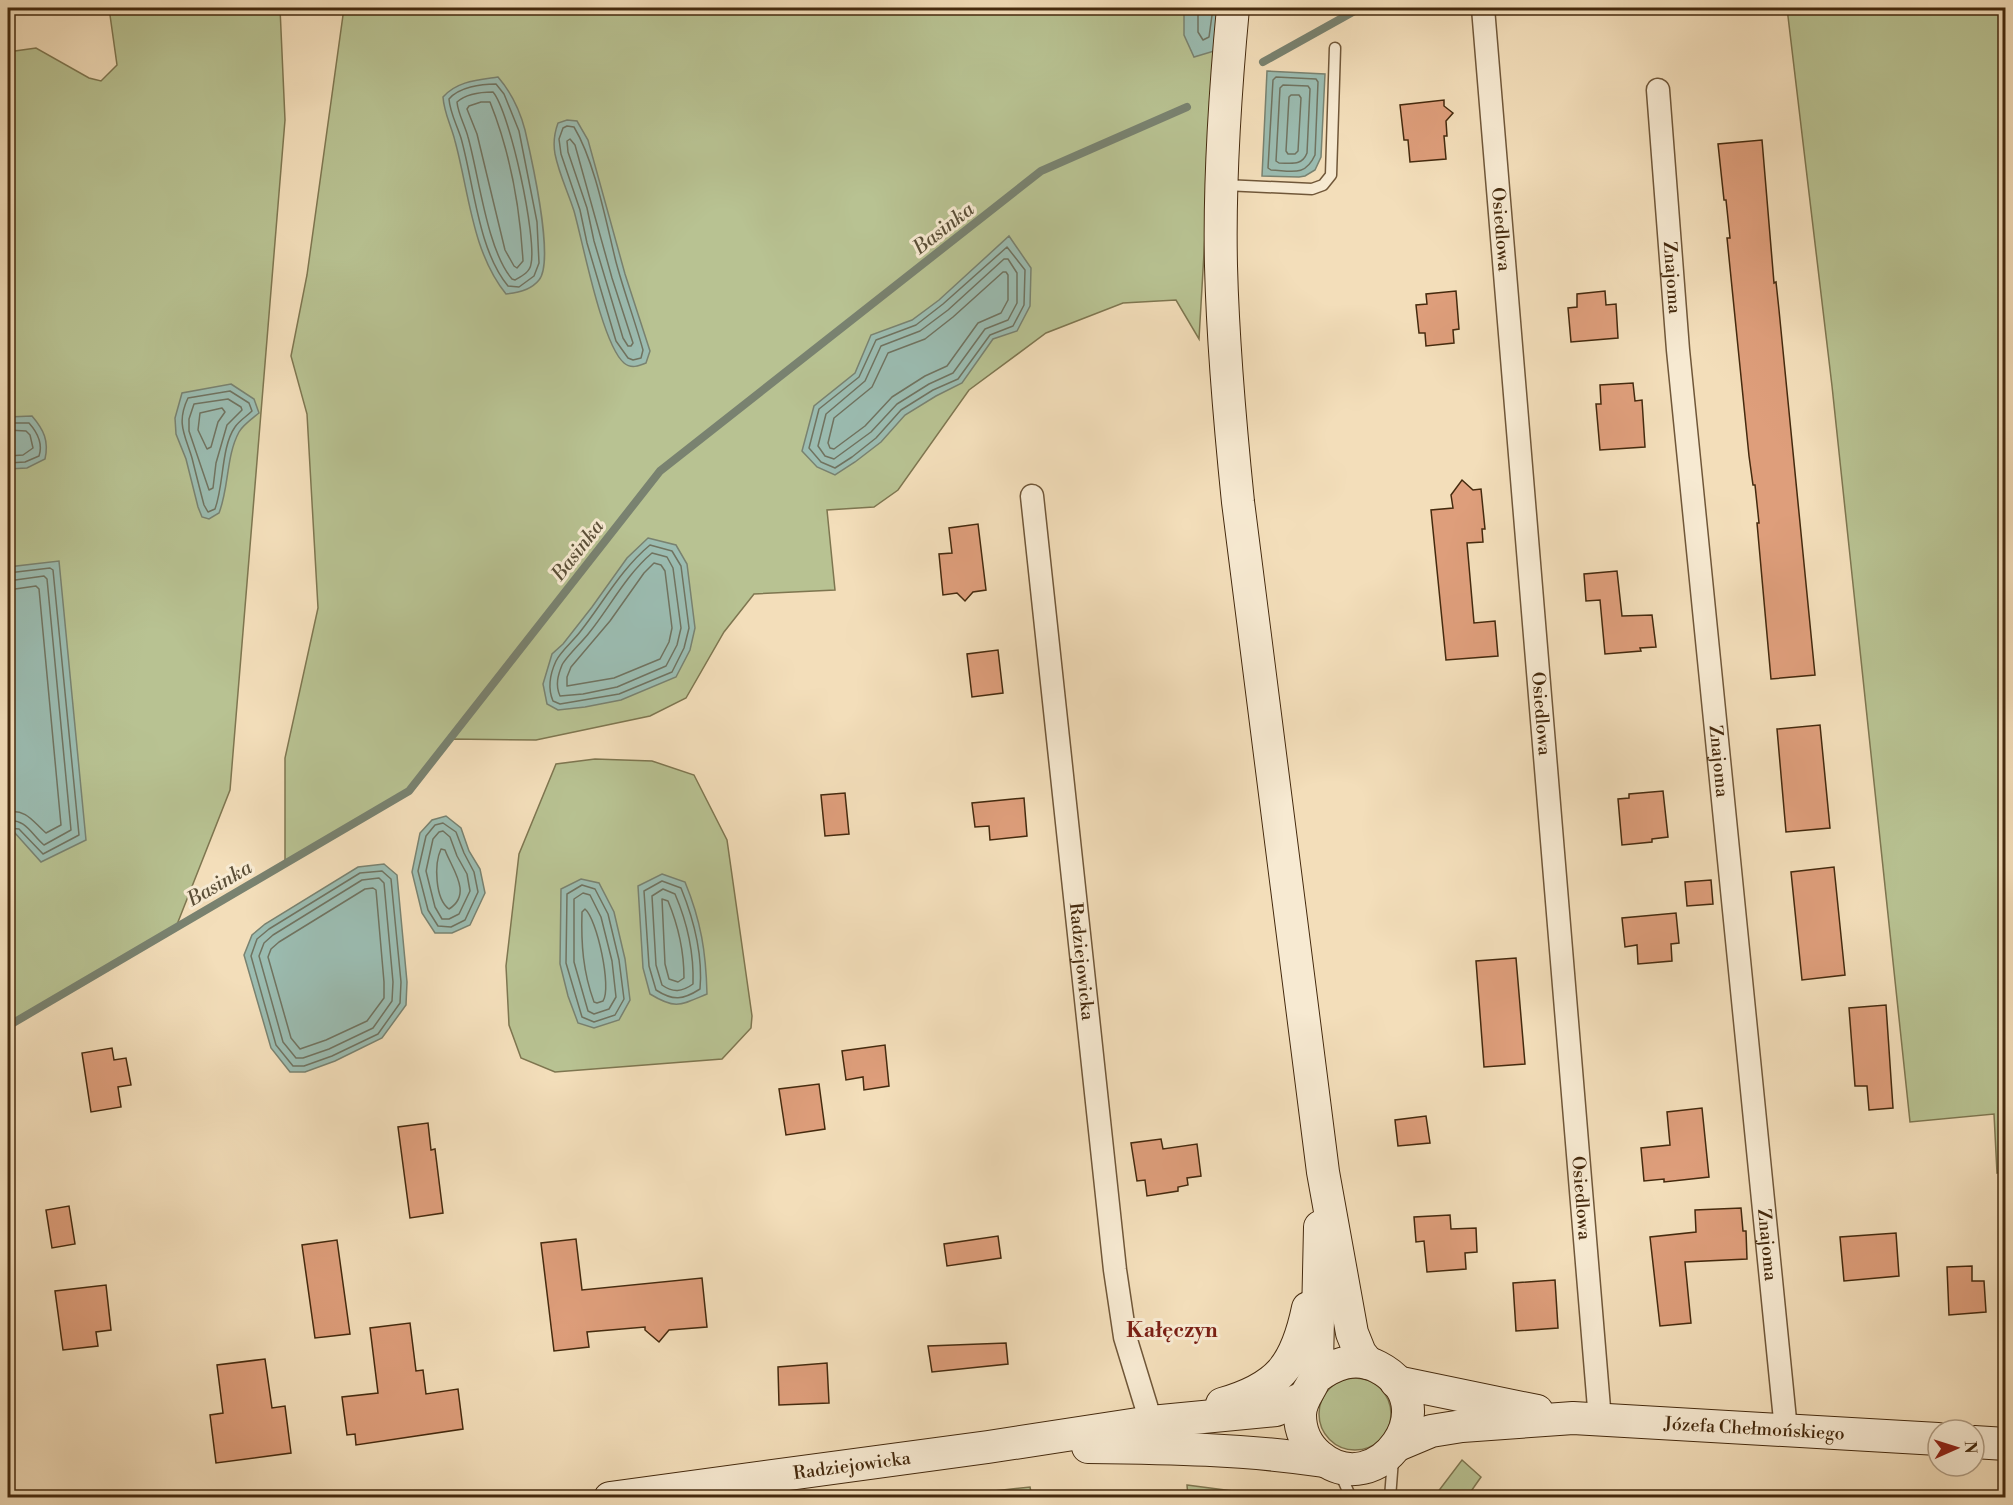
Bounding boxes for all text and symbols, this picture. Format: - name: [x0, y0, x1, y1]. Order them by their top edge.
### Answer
- street label: Osiedlowa: [1486, 186, 1516, 273]
- water label: Basinka: [907, 197, 980, 261]
- street label: Znajoma: [1658, 241, 1686, 315]
- water label: Basinka: [546, 515, 610, 587]
- street label: Osiedlowa: [1526, 671, 1556, 757]
- street label: Znajoma: [1704, 724, 1734, 799]
- water label: Basinka: [182, 855, 258, 913]
- street label: Radziejowicka: [1064, 901, 1099, 1022]
- street label: Osiedlowa: [1566, 1155, 1596, 1242]
- street label: Znajoma: [1752, 1208, 1782, 1283]
- district label: Kałęczyn: [1126, 1318, 1218, 1344]
- street label: Józefa Chełmońskiego: [1662, 1412, 1845, 1446]
- north arrow: [1926, 1418, 1986, 1478]
- text: N: [1960, 1440, 1980, 1454]
- street label: Radziejowicka: [792, 1446, 913, 1485]

